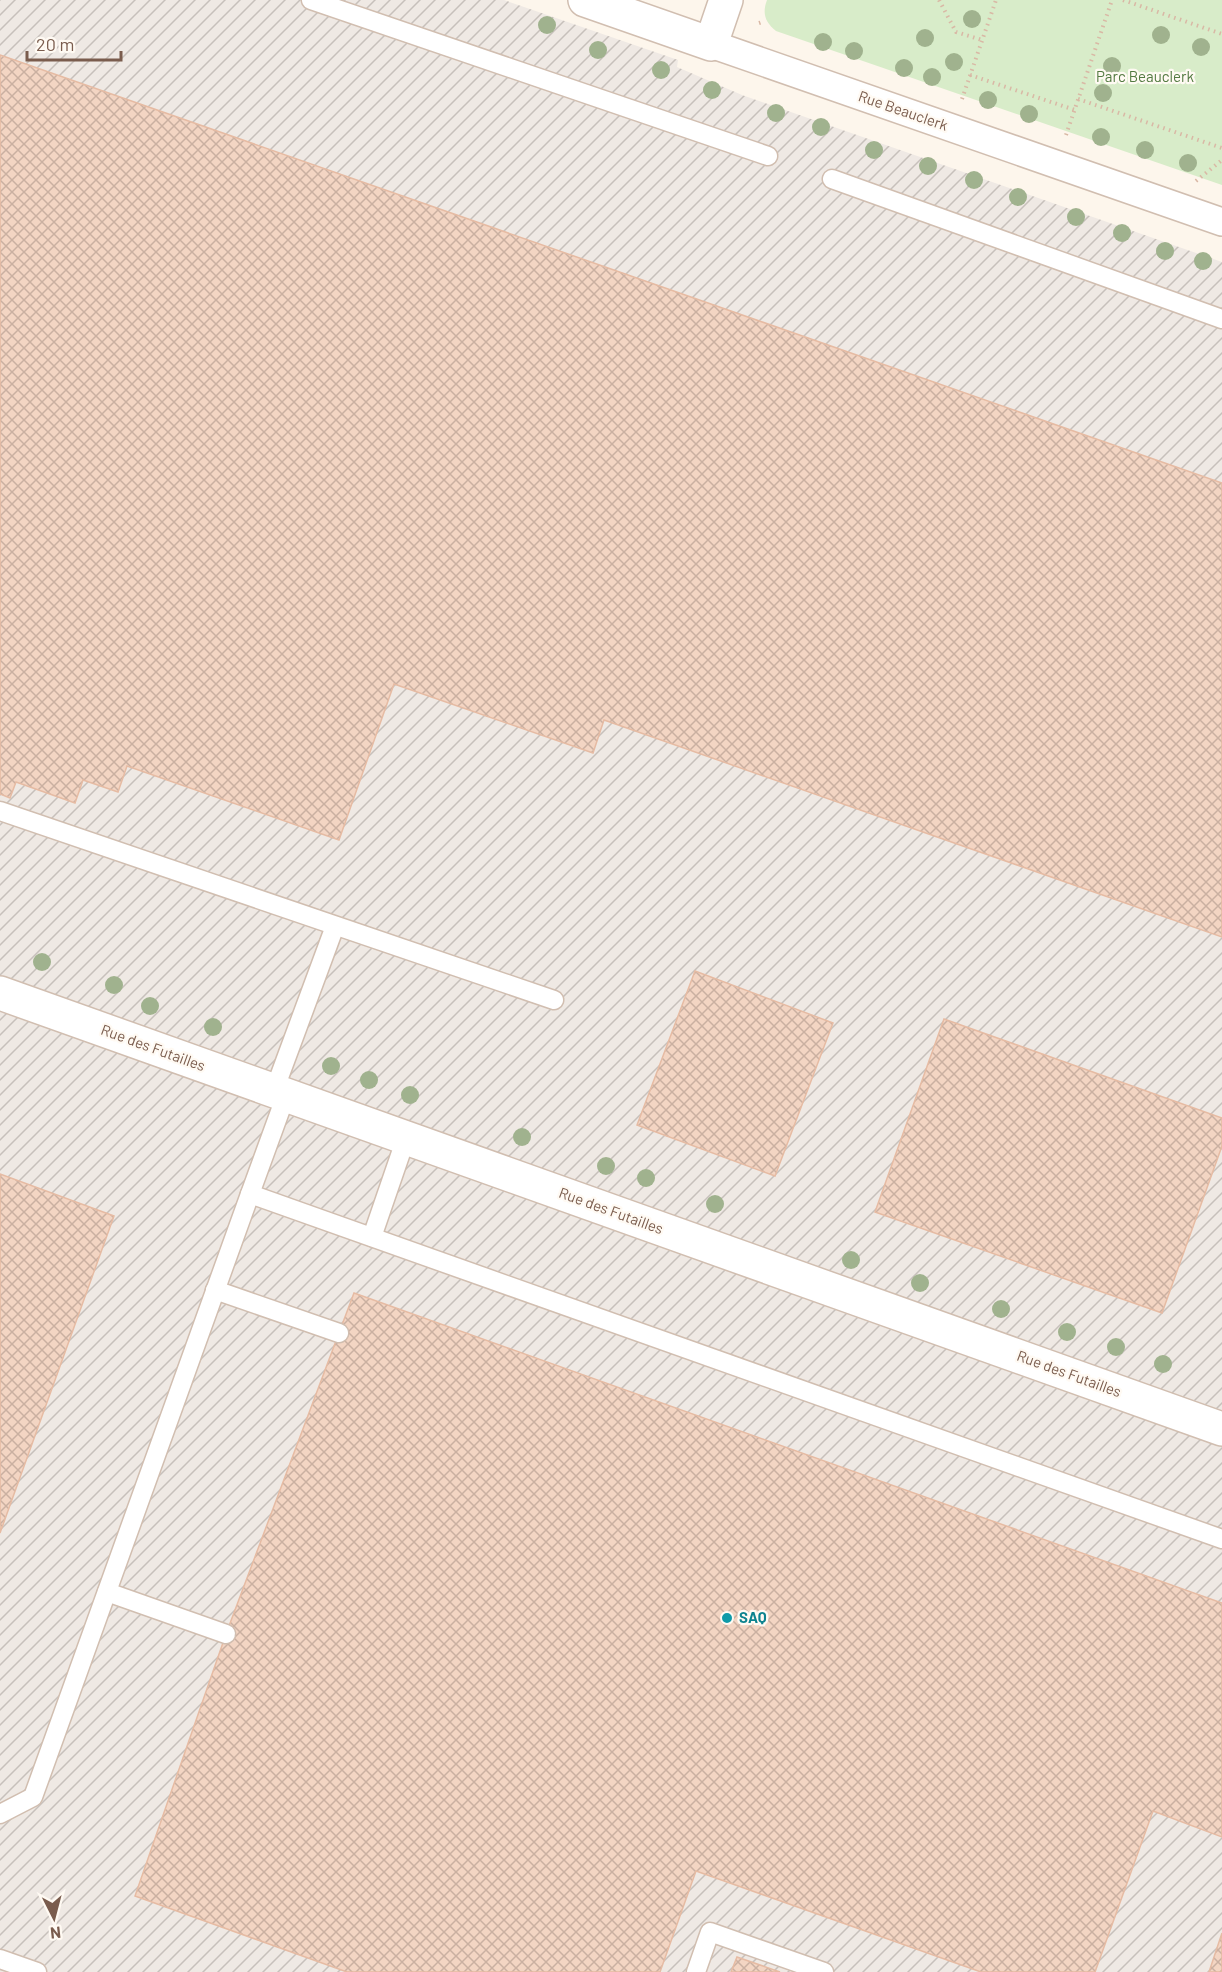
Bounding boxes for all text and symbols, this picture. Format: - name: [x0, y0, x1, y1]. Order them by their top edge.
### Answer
- scale bar: [27, 24, 122, 62]
- text: 20 m: [36, 33, 74, 55]
- park label: Parc Beauclerk: [1096, 67, 1194, 85]
- street label: Rue Beauclerk: [856, 86, 951, 134]
- street label: Rue des Futailles: [99, 1020, 208, 1074]
- street label: Rue des Futailles: [557, 1183, 666, 1237]
- street label: Rue des Futailles: [1015, 1346, 1124, 1400]
- place label: SAQ: [739, 1608, 767, 1626]
- marker: SAQ: [720, 1611, 734, 1625]
- north arrow: [24, 1888, 84, 1948]
- text: N: [49, 1923, 62, 1943]

